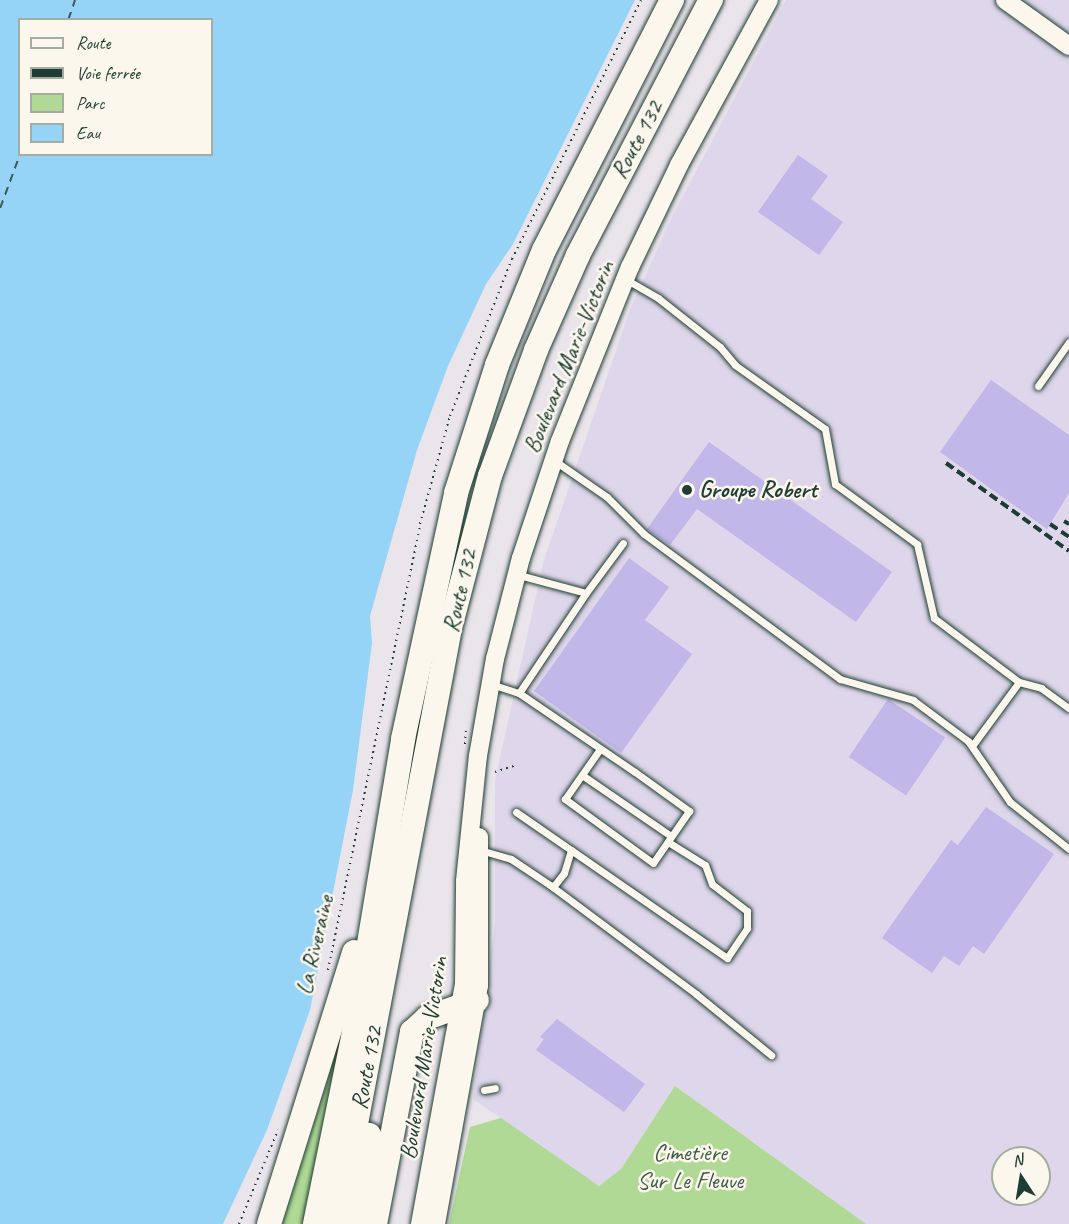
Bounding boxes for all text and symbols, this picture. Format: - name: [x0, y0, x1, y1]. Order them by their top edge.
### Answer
- legend: [18, 18, 213, 156]
- text: Route: [76, 32, 110, 54]
- text: Voie ferrée: [76, 62, 140, 84]
- text: Parc: [76, 92, 104, 114]
- street label: Route 132: [605, 96, 669, 184]
- text: Eau: [76, 122, 100, 144]
- street label: Boulevard Marie-Victorin: [517, 256, 621, 458]
- place label: Groupe Robert: [699, 476, 817, 504]
- marker: Groupe Robert: [680, 483, 694, 497]
- street label: Route 132: [437, 547, 483, 635]
- street label: La Riveraine: [290, 892, 340, 998]
- street label: Boulevard Marie-Victorin: [394, 954, 454, 1162]
- street label: Route 132: [345, 1024, 389, 1112]
- park label: Cimetière Sur Le Fleuve: [637, 1139, 743, 1195]
- north arrow: [991, 1146, 1051, 1206]
- text: N: [1011, 1150, 1025, 1171]

